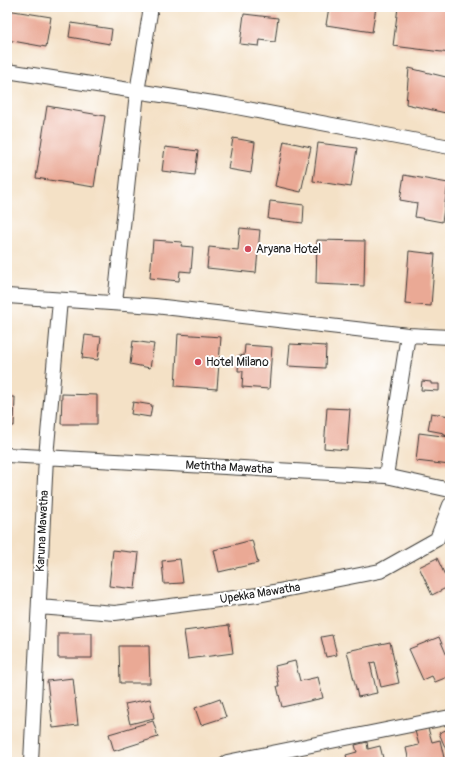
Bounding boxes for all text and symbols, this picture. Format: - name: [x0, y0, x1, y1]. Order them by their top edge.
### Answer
- place label: Aryana Hotel: [256, 242, 321, 257]
- marker: Aryana Hotel: [243, 244, 253, 254]
- place label: Hotel Milano: [206, 355, 269, 370]
- marker: Hotel Milano: [193, 357, 203, 367]
- street label: Meththa Mawatha: [185, 458, 273, 477]
- street label: Karuna Mawatha: [33, 489, 52, 572]
- street label: Upekka Mawatha: [219, 580, 302, 607]

